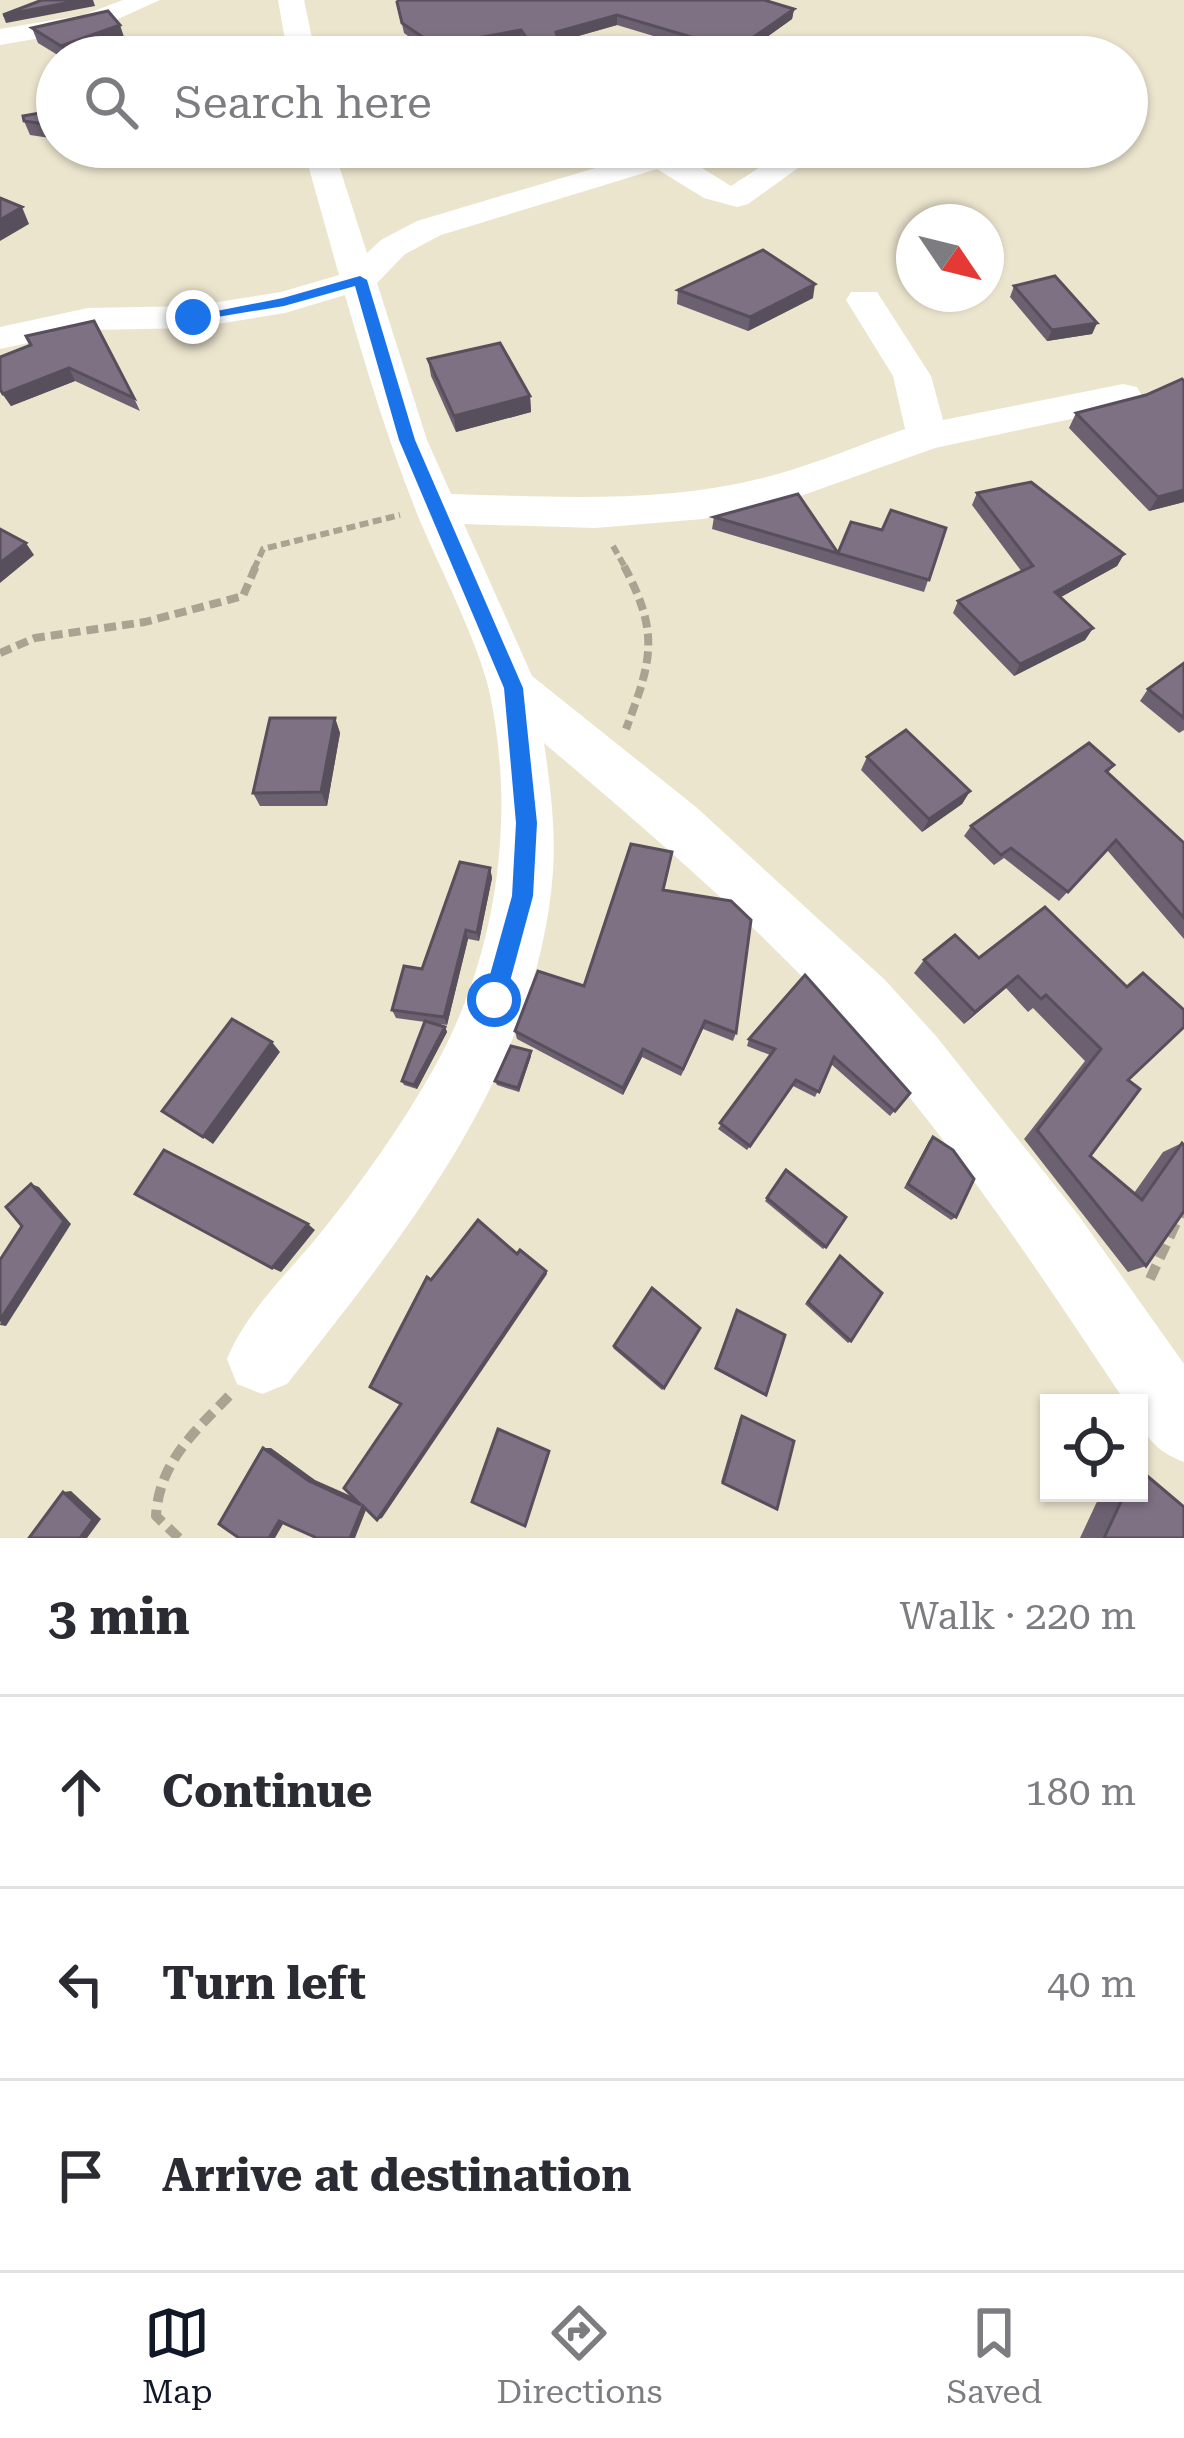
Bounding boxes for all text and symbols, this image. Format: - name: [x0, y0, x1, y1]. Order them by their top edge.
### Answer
- search box: [36, 36, 1148, 168]
- icon: search: [78, 69, 144, 135]
- text: Search here: [174, 76, 432, 129]
- north arrow: [896, 204, 1004, 312]
- route end: [166, 290, 220, 344]
- route start: [467, 973, 521, 1027]
- map controls: [1040, 1394, 1148, 1502]
- button: locate: [1040, 1394, 1148, 1502]
- text: 3 min: [48, 1587, 190, 1646]
- text: Walk · 220 m: [900, 1593, 1136, 1639]
- icon: ahead: [48, 1759, 114, 1825]
- text: Continue: [162, 1765, 373, 1818]
- text: 180 m: [1025, 1769, 1136, 1815]
- icon: left: [48, 1951, 114, 2017]
- text: Turn left: [162, 1957, 366, 2010]
- text: 40 m: [1047, 1961, 1136, 2007]
- icon: arrive: [48, 2143, 114, 2209]
- text: Arrive at destination: [162, 2149, 631, 2202]
- tab: Map: [142, 2300, 213, 2411]
- tab: Directions: [496, 2300, 662, 2411]
- tab: Saved: [946, 2300, 1042, 2411]

